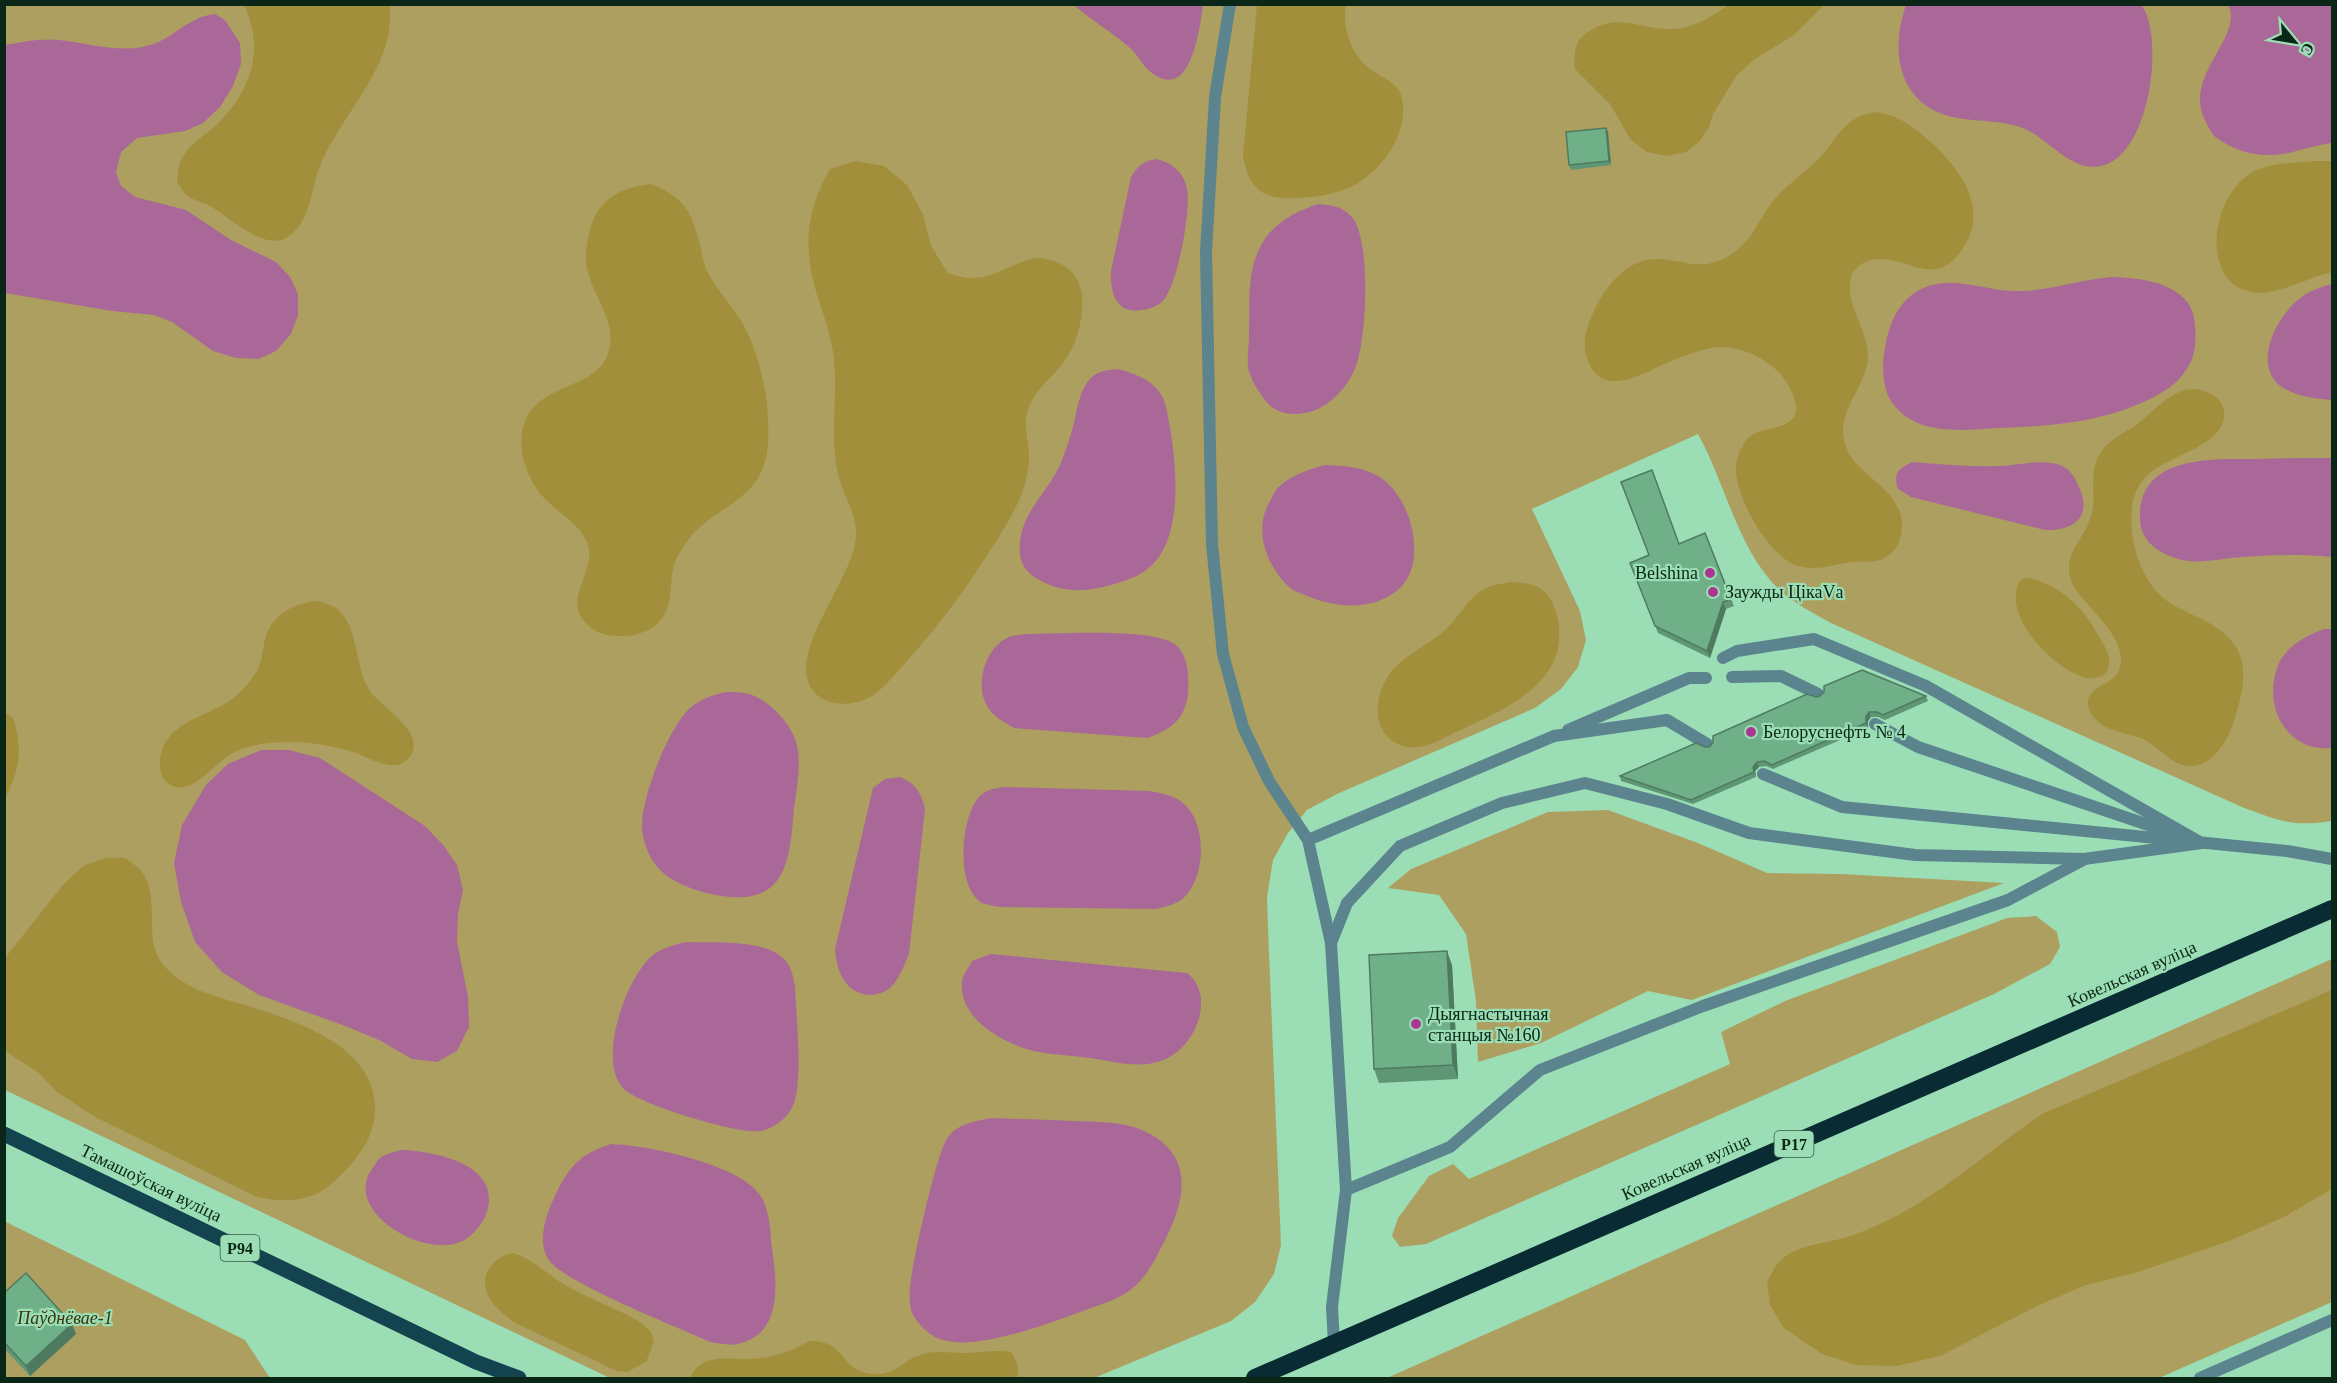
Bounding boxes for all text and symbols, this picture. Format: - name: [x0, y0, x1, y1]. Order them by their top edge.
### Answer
- north arrow: [2265, 12, 2325, 72]
- text: С: [2297, 40, 2318, 59]
- place label: Belshina: [1635, 563, 1698, 583]
- marker: Belshina: [1703, 566, 1717, 580]
- place label: Заужды ЦікаVа: [1725, 582, 1844, 602]
- marker: Заужды ЦікаVа: [1706, 585, 1720, 599]
- place label: Белоруснефть № 4: [1763, 722, 1906, 742]
- marker: Белоруснефть № 4: [1744, 725, 1758, 739]
- street label: Ковельская вуліца: [2065, 937, 2199, 1011]
- place label: Дыягнастычная станцыя №160: [1428, 1004, 1549, 1045]
- marker: Дыягнастычная станцыя №160: [1409, 1017, 1423, 1031]
- street label: Ковельская вуліца: [1619, 1130, 1753, 1204]
- road number: Р17: [1774, 1131, 1814, 1157]
- street label: Тамашоўская вуліца: [77, 1140, 225, 1226]
- road number: Р94: [220, 1235, 260, 1261]
- park label: Паўднёвае-1: [16, 1308, 113, 1328]

